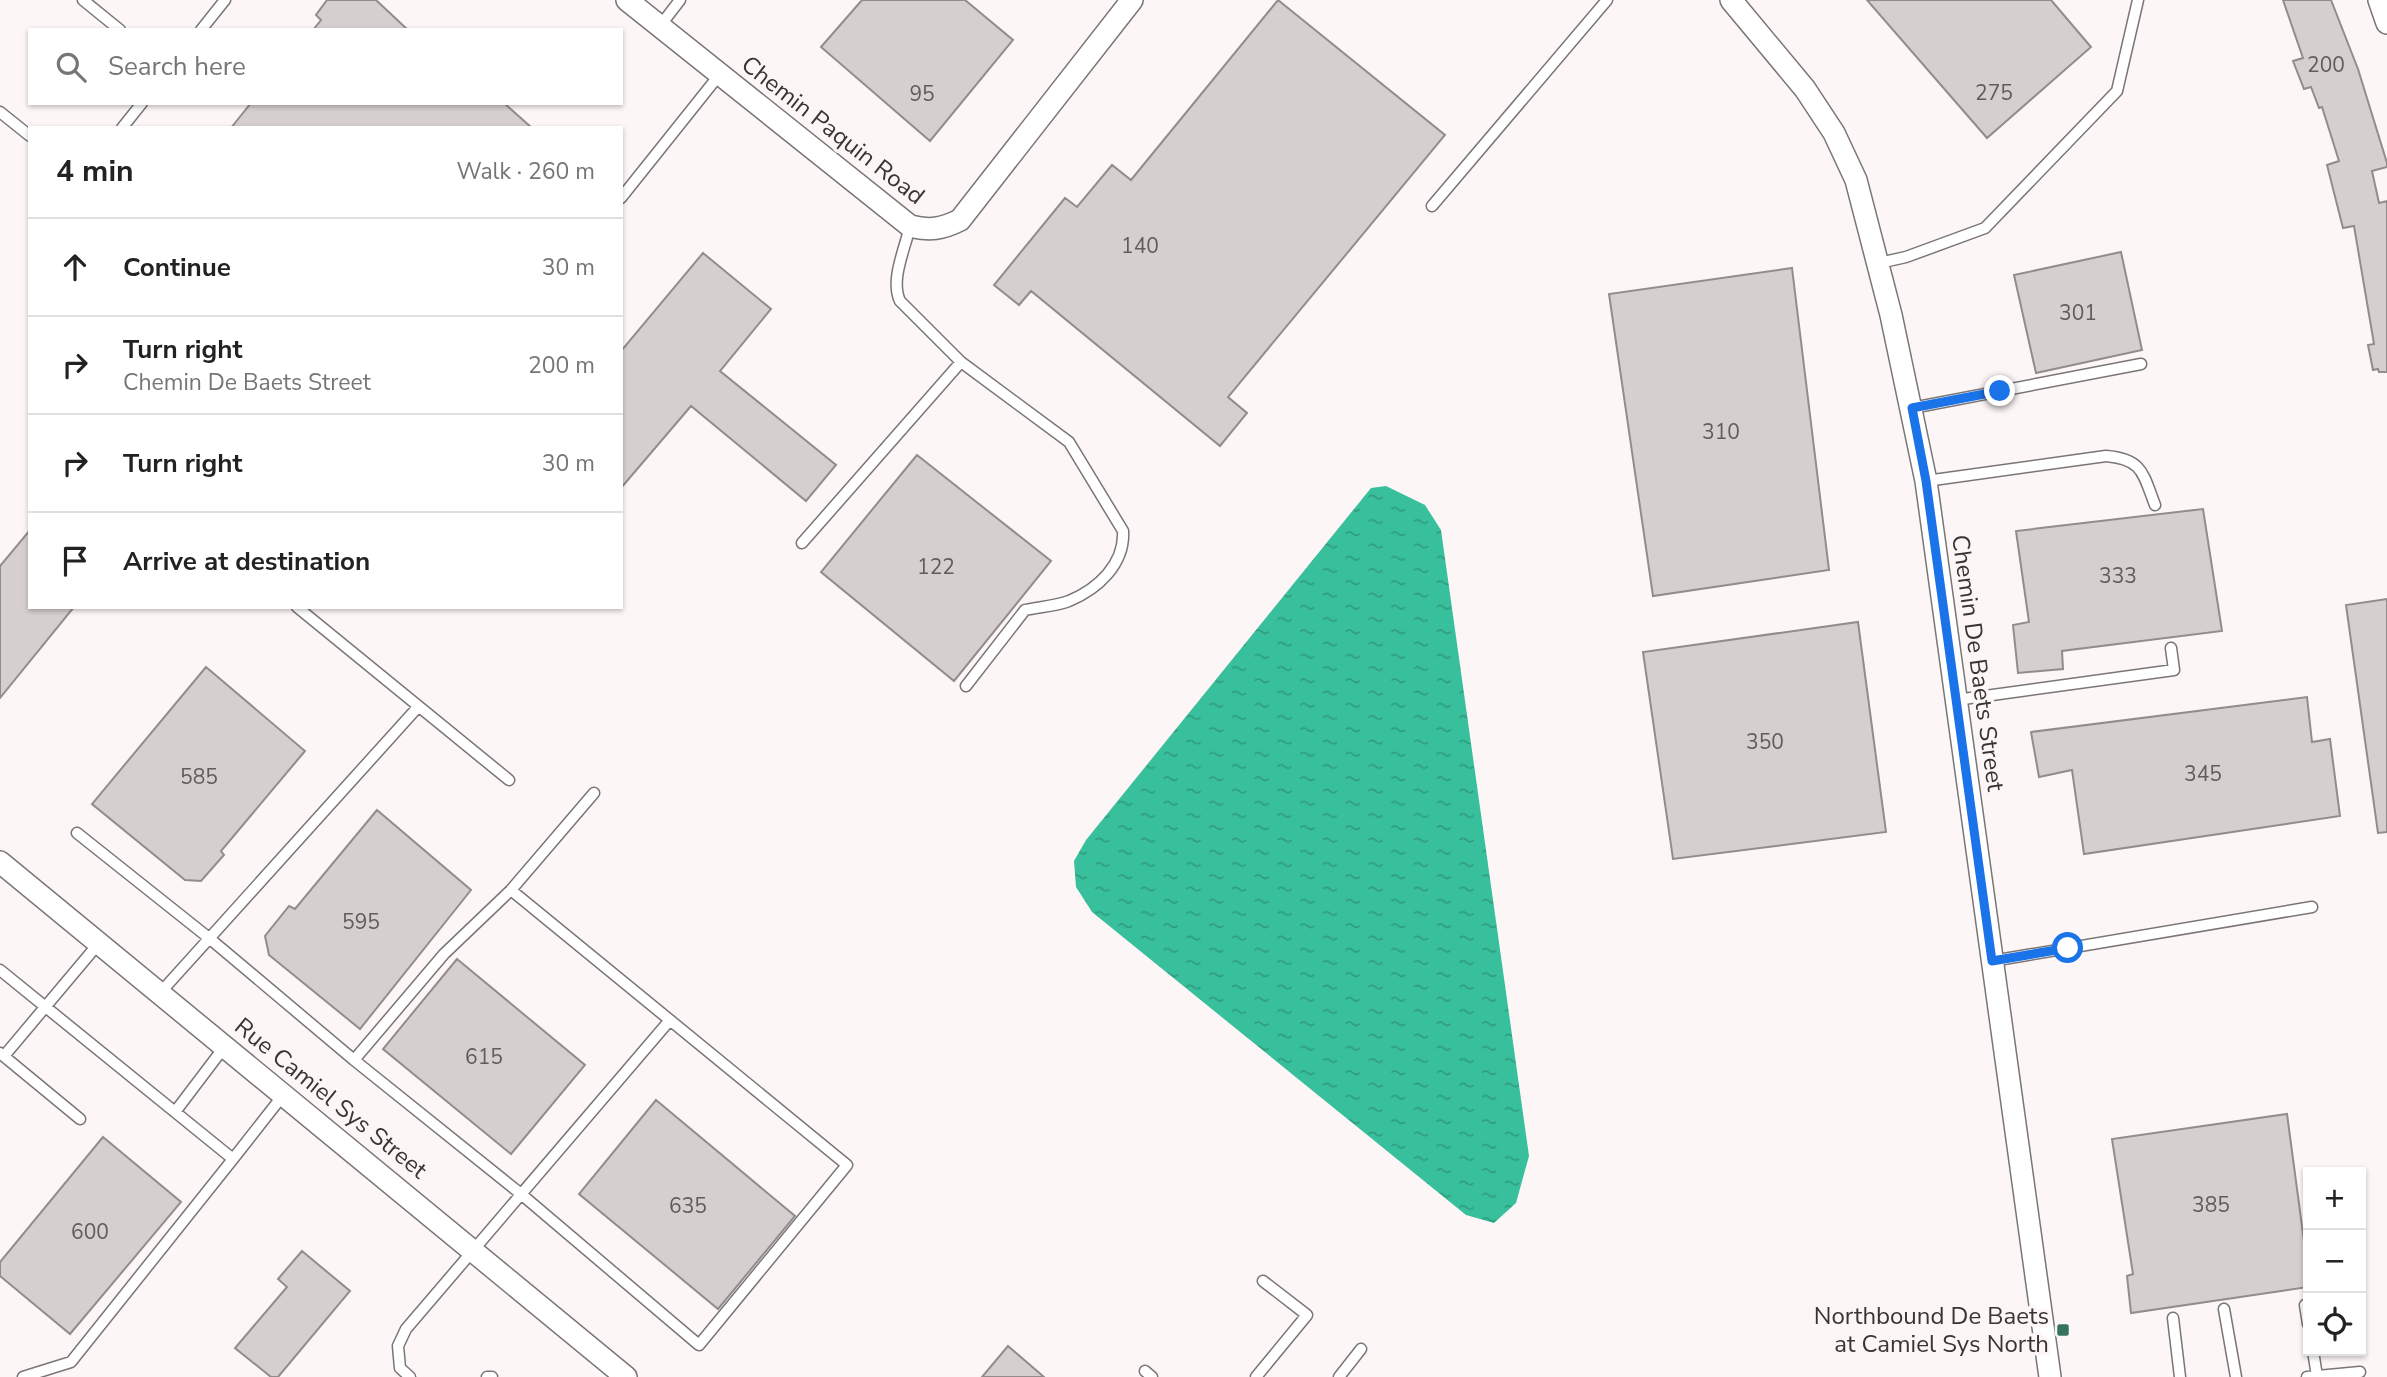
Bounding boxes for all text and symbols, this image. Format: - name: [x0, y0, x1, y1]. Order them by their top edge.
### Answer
- search box: [28, 28, 623, 105]
- icon: search: [52, 48, 90, 86]
- street label: Chemin Paquin Road: [735, 48, 931, 212]
- text: Search here: [108, 49, 246, 84]
- house number: 200: [2307, 51, 2345, 79]
- house number: 275: [1975, 79, 2013, 107]
- house number: 95: [909, 80, 935, 108]
- text: 4 min: [56, 151, 134, 192]
- text: Walk · 260 m: [456, 156, 595, 187]
- house number: 140: [1121, 232, 1159, 260]
- icon: ahead: [56, 248, 94, 286]
- text: Continue: [123, 250, 231, 285]
- text: 30 m: [542, 252, 595, 283]
- house number: 301: [2059, 299, 2097, 327]
- text: Turn right: [123, 332, 242, 367]
- icon: right: [56, 346, 94, 384]
- text: 200 m: [528, 350, 595, 381]
- text: Chemin De Baets Street: [123, 367, 371, 398]
- route end: [1984, 375, 2015, 406]
- house number: 310: [1702, 418, 1740, 446]
- icon: right: [56, 444, 94, 482]
- text: Turn right: [123, 446, 242, 481]
- text: 30 m: [542, 448, 595, 479]
- street label: Chemin De Baets Street: [1944, 533, 2012, 794]
- icon: arrive: [56, 542, 94, 580]
- text: Arrive at destination: [123, 544, 370, 579]
- house number: 122: [917, 553, 955, 581]
- house number: 333: [2099, 562, 2137, 590]
- house number: 350: [1746, 728, 1784, 756]
- house number: 345: [2184, 760, 2222, 788]
- house number: 585: [180, 763, 218, 791]
- house number: 595: [342, 908, 380, 936]
- route start: [2052, 932, 2083, 963]
- street label: Rue Camiel Sys Street: [228, 1010, 434, 1186]
- house number: 615: [465, 1043, 503, 1071]
- map controls: [2303, 1167, 2366, 1356]
- button: +: [2303, 1167, 2366, 1230]
- house number: 385: [2192, 1191, 2230, 1219]
- house number: 635: [669, 1192, 707, 1220]
- house number: 600: [71, 1218, 109, 1246]
- button: −: [2303, 1230, 2366, 1293]
- button: locate: [2303, 1293, 2366, 1356]
- place label: Northbound De Baets at Camiel Sys North: [1814, 1300, 2049, 1360]
- marker: Northbound De Baets at Camiel Sys North: [2055, 1322, 2071, 1338]

